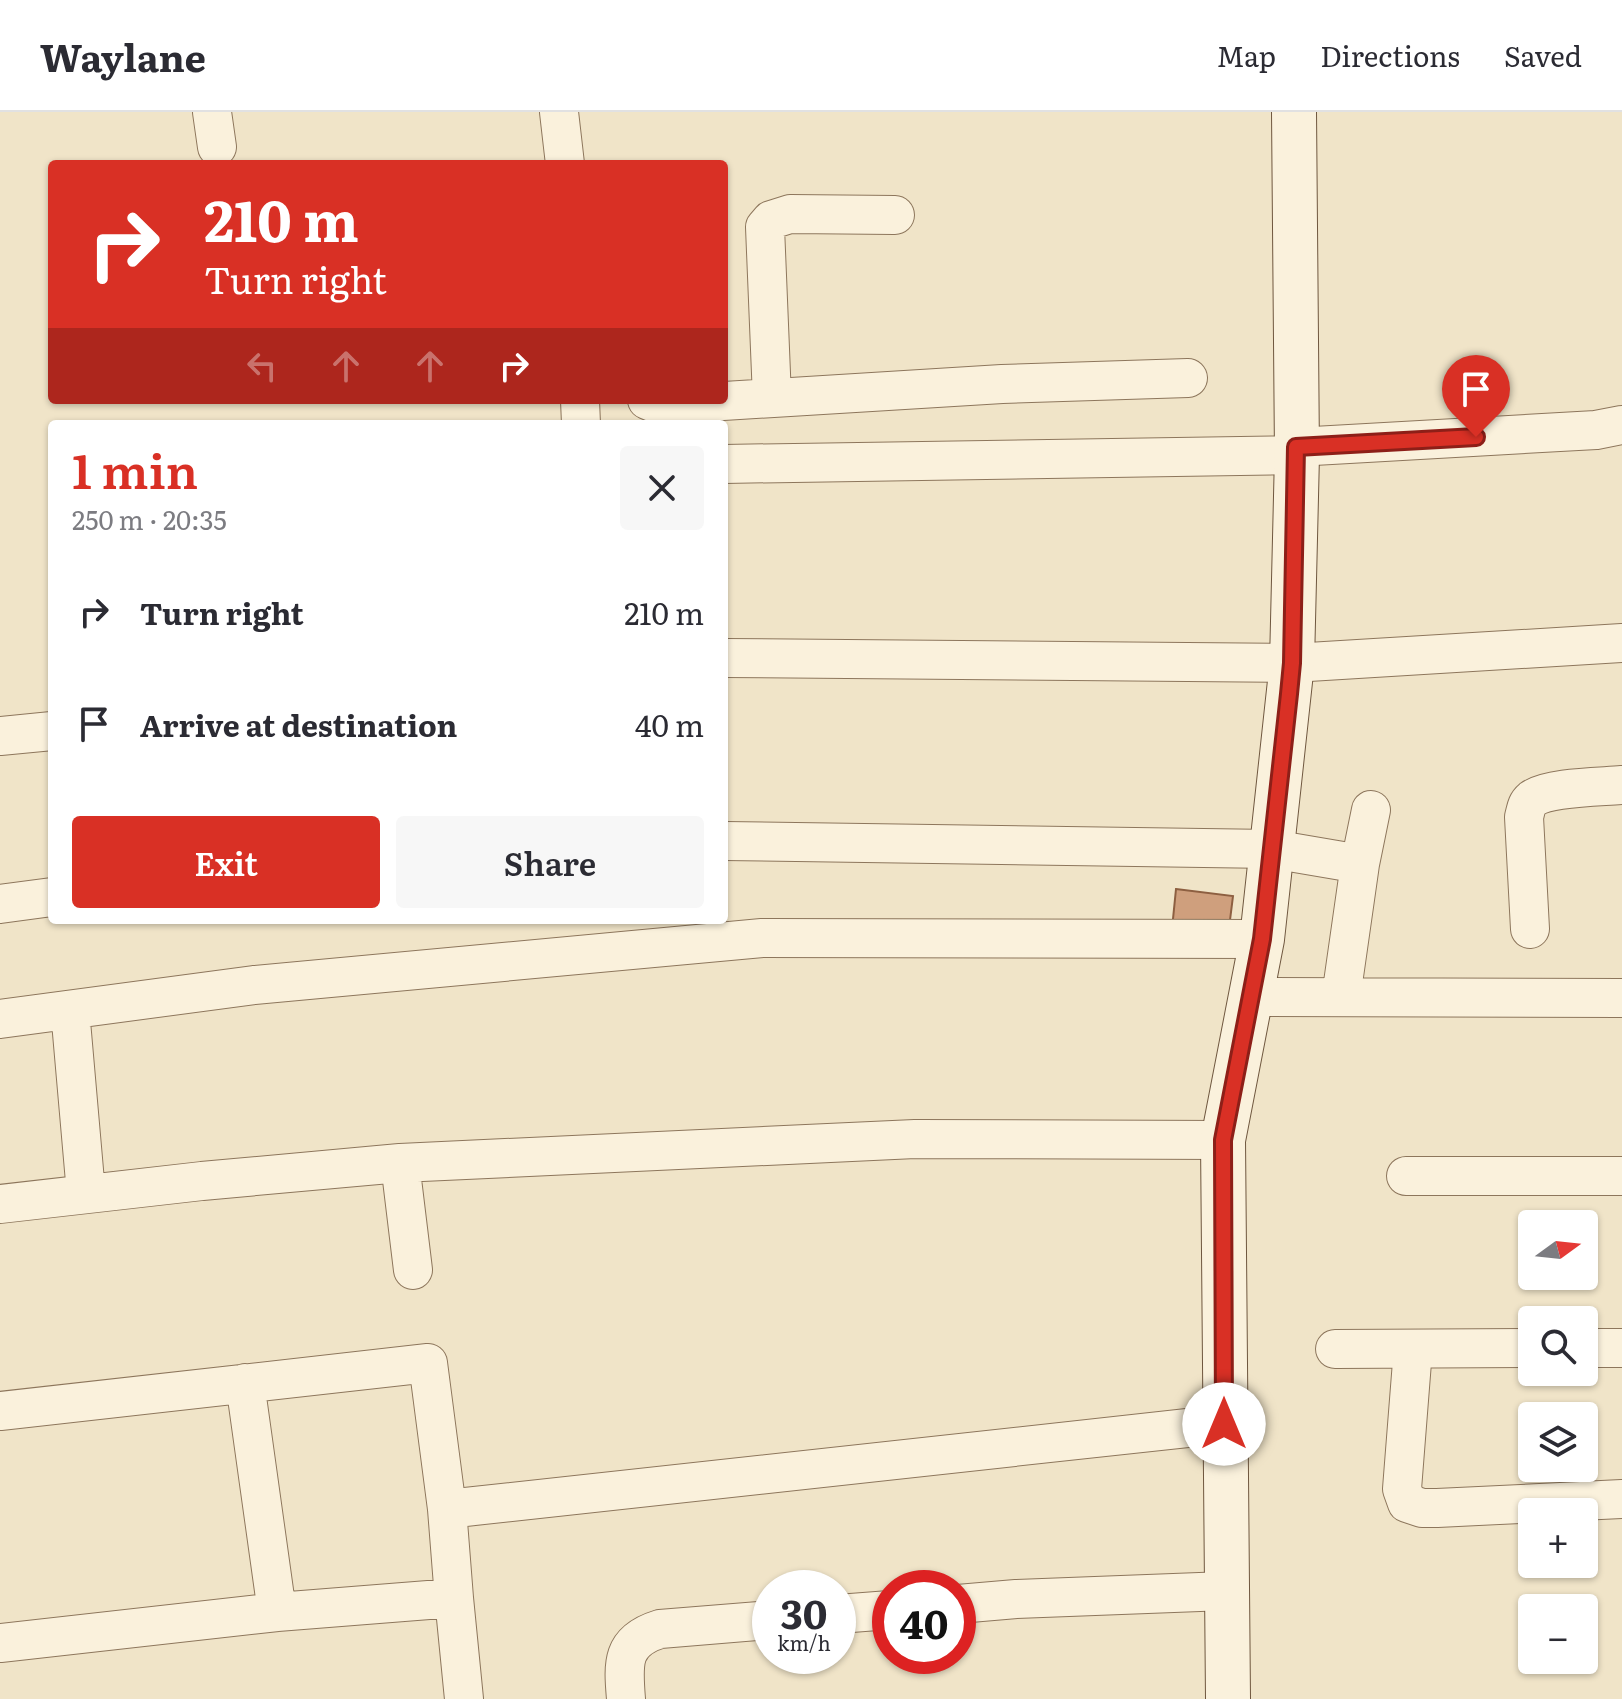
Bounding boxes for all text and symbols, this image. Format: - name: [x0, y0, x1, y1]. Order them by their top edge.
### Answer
- text: Waylane: [40, 27, 206, 84]
- text: Map: [1217, 34, 1276, 76]
- text: Directions: [1320, 34, 1460, 76]
- text: Saved: [1504, 34, 1582, 76]
- text: 210 m: [204, 176, 359, 259]
- icon: right: [72, 192, 176, 296]
- text: Turn right: [204, 252, 387, 305]
- icon: left: [240, 344, 284, 388]
- icon: ahead: [324, 344, 368, 388]
- icon: ahead: [408, 344, 452, 388]
- icon: right: [492, 344, 536, 388]
- pin: [1442, 355, 1510, 437]
- icon: arrive: [1454, 367, 1498, 411]
- text: 1 min: [72, 433, 198, 504]
- button: close: [620, 446, 704, 530]
- text: 250 m · 20:35: [72, 499, 227, 538]
- icon: right: [72, 590, 116, 634]
- text: Turn right: [140, 590, 304, 634]
- text: 210 m: [624, 590, 704, 634]
- icon: arrive: [72, 702, 116, 746]
- text: Arrive at destination: [140, 702, 457, 746]
- text: 40 m: [635, 702, 704, 746]
- button: Exit: [72, 816, 380, 908]
- button: Share: [396, 816, 704, 908]
- north arrow: [1518, 1210, 1598, 1290]
- map controls: [1518, 1210, 1598, 1674]
- button: search: [1518, 1306, 1598, 1386]
- position arrow: [1182, 1382, 1266, 1466]
- button: layers: [1518, 1402, 1598, 1482]
- button: +: [1518, 1498, 1598, 1578]
- speed limit sign: 40: [872, 1570, 976, 1674]
- text: 30: [781, 1582, 827, 1641]
- button: −: [1518, 1594, 1598, 1674]
- text: km/h: [777, 1627, 831, 1657]

